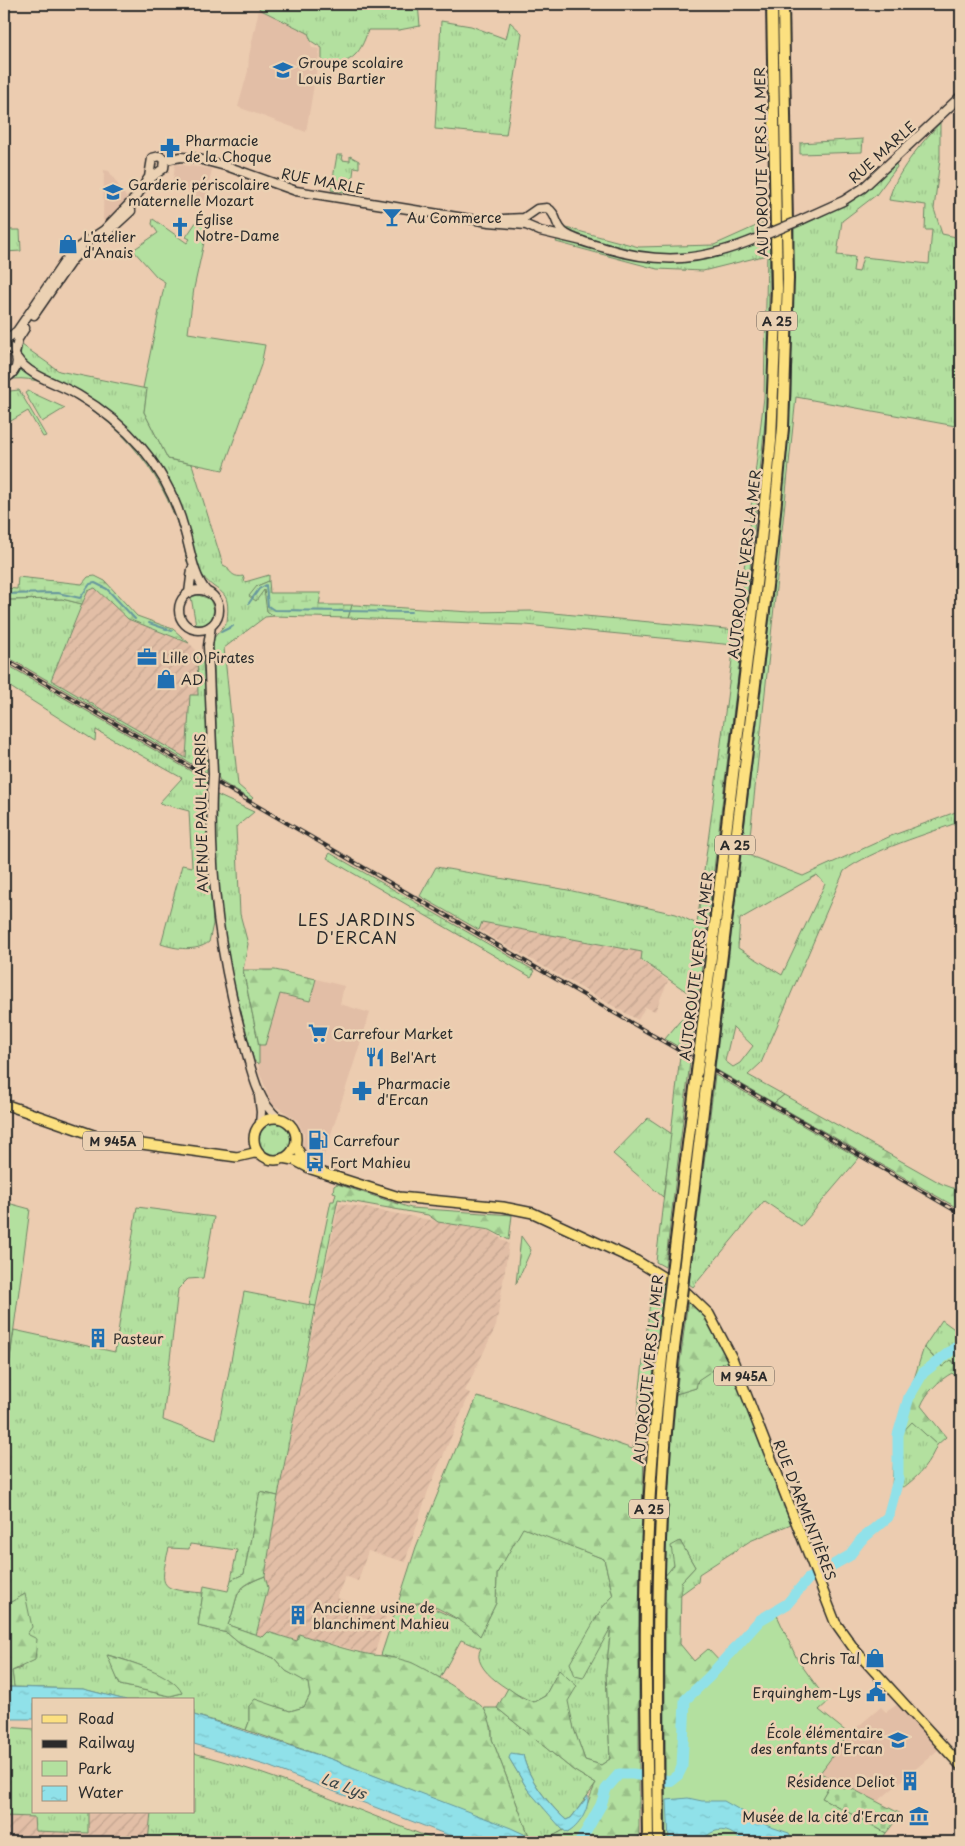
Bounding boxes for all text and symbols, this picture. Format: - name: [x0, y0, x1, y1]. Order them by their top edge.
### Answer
- place label: Groupe scolaire Louis Bartier: [298, 52, 404, 89]
- school or university icon: Groupe scolaire Louis Bartier: [272, 59, 294, 81]
- street label: AUTOROUTE VERS LA MER: [749, 67, 773, 257]
- street label: RUE MARLE: [844, 116, 921, 188]
- place label: Pharmacie de la Choque: [185, 130, 272, 167]
- pharmacy icon: Pharmacie de la Choque: [159, 137, 181, 159]
- street label: RUE MARLE: [280, 163, 367, 199]
- place label: Garderie périscolaire maternelle Mozart: [128, 174, 270, 211]
- school or university icon: Garderie périscolaire maternelle Mozart: [102, 181, 124, 203]
- bar icon: Au Commerce: [381, 206, 403, 228]
- place label: Au Commerce: [407, 207, 502, 228]
- place label: Église Notre-Dame: [195, 209, 280, 246]
- church icon: Église Notre-Dame: [169, 216, 191, 238]
- place label: L'atelier d'Anais: [83, 226, 136, 263]
- shop icon: L'atelier d'Anais: [57, 233, 79, 255]
- road number: A 25: [757, 312, 797, 331]
- street label: AUTOROUTE VERS LA MER: [722, 468, 766, 660]
- office icon: Lille O Pirates: [136, 646, 158, 668]
- place label: Lille O Pirates: [162, 647, 254, 668]
- shop icon: AD: [155, 668, 177, 690]
- place label: AD: [181, 669, 203, 690]
- street label: AVENUE PAUL HARRIS: [189, 733, 213, 893]
- road number: A 25: [715, 836, 755, 854]
- street label: AUTOROUTE VERS LA MER: [674, 870, 718, 1062]
- district label: LES JARDINS D'ERCAN: [298, 907, 416, 949]
- supermarket icon: Carrefour Market: [307, 1022, 329, 1044]
- place label: Carrefour Market: [333, 1023, 453, 1044]
- restaurant icon: Bel'Art: [364, 1046, 386, 1068]
- place label: Bel'Art: [390, 1047, 436, 1068]
- place label: Pharmacie d'Ercan: [377, 1073, 450, 1110]
- pharmacy icon: Pharmacie d'Ercan: [351, 1080, 373, 1102]
- fuel station icon: Carrefour: [307, 1129, 329, 1151]
- place label: Carrefour: [333, 1130, 400, 1151]
- road number: M 945A: [83, 1132, 143, 1150]
- bus stop icon: Fort Mahieu: [304, 1151, 326, 1173]
- place label: Fort Mahieu: [330, 1152, 411, 1173]
- street label: AUTOROUTE VERS LA MER: [628, 1273, 668, 1465]
- building icon: Pasteur: [87, 1327, 109, 1349]
- place label: Pasteur: [113, 1328, 164, 1349]
- road number: M 945A: [714, 1366, 774, 1385]
- street label: RUE D'ARMENTIÈRES: [768, 1436, 842, 1584]
- road number: A 25: [629, 1500, 669, 1518]
- place label: Ancienne usine de blanchiment Mahieu: [313, 1597, 449, 1634]
- building icon: Ancienne usine de blanchiment Mahieu: [287, 1604, 309, 1626]
- shop icon: Chris Tal: [864, 1647, 886, 1669]
- place label: Chris Tal: [799, 1648, 860, 1669]
- public building icon: Erquinghem-Lys: [865, 1681, 887, 1703]
- place label: Erquinghem-Lys: [753, 1682, 861, 1703]
- legend: [32, 1698, 195, 1814]
- text: Road: [78, 1706, 114, 1729]
- place label: École élémentaire des enfants d'Ercan: [751, 1722, 883, 1759]
- school or university icon: École élémentaire des enfants d'Ercan: [887, 1729, 909, 1751]
- text: Railway: [78, 1730, 135, 1753]
- text: Park: [78, 1756, 112, 1779]
- water label: La Lys: [318, 1766, 372, 1805]
- building icon: Résidence Deliot: [899, 1770, 921, 1792]
- place label: Résidence Deliot: [787, 1771, 895, 1792]
- text: Water: [78, 1780, 123, 1803]
- museum icon: Musée de la cité d'Ercan: [908, 1805, 930, 1827]
- place label: Musée de la cité d'Ercan: [742, 1806, 904, 1827]

